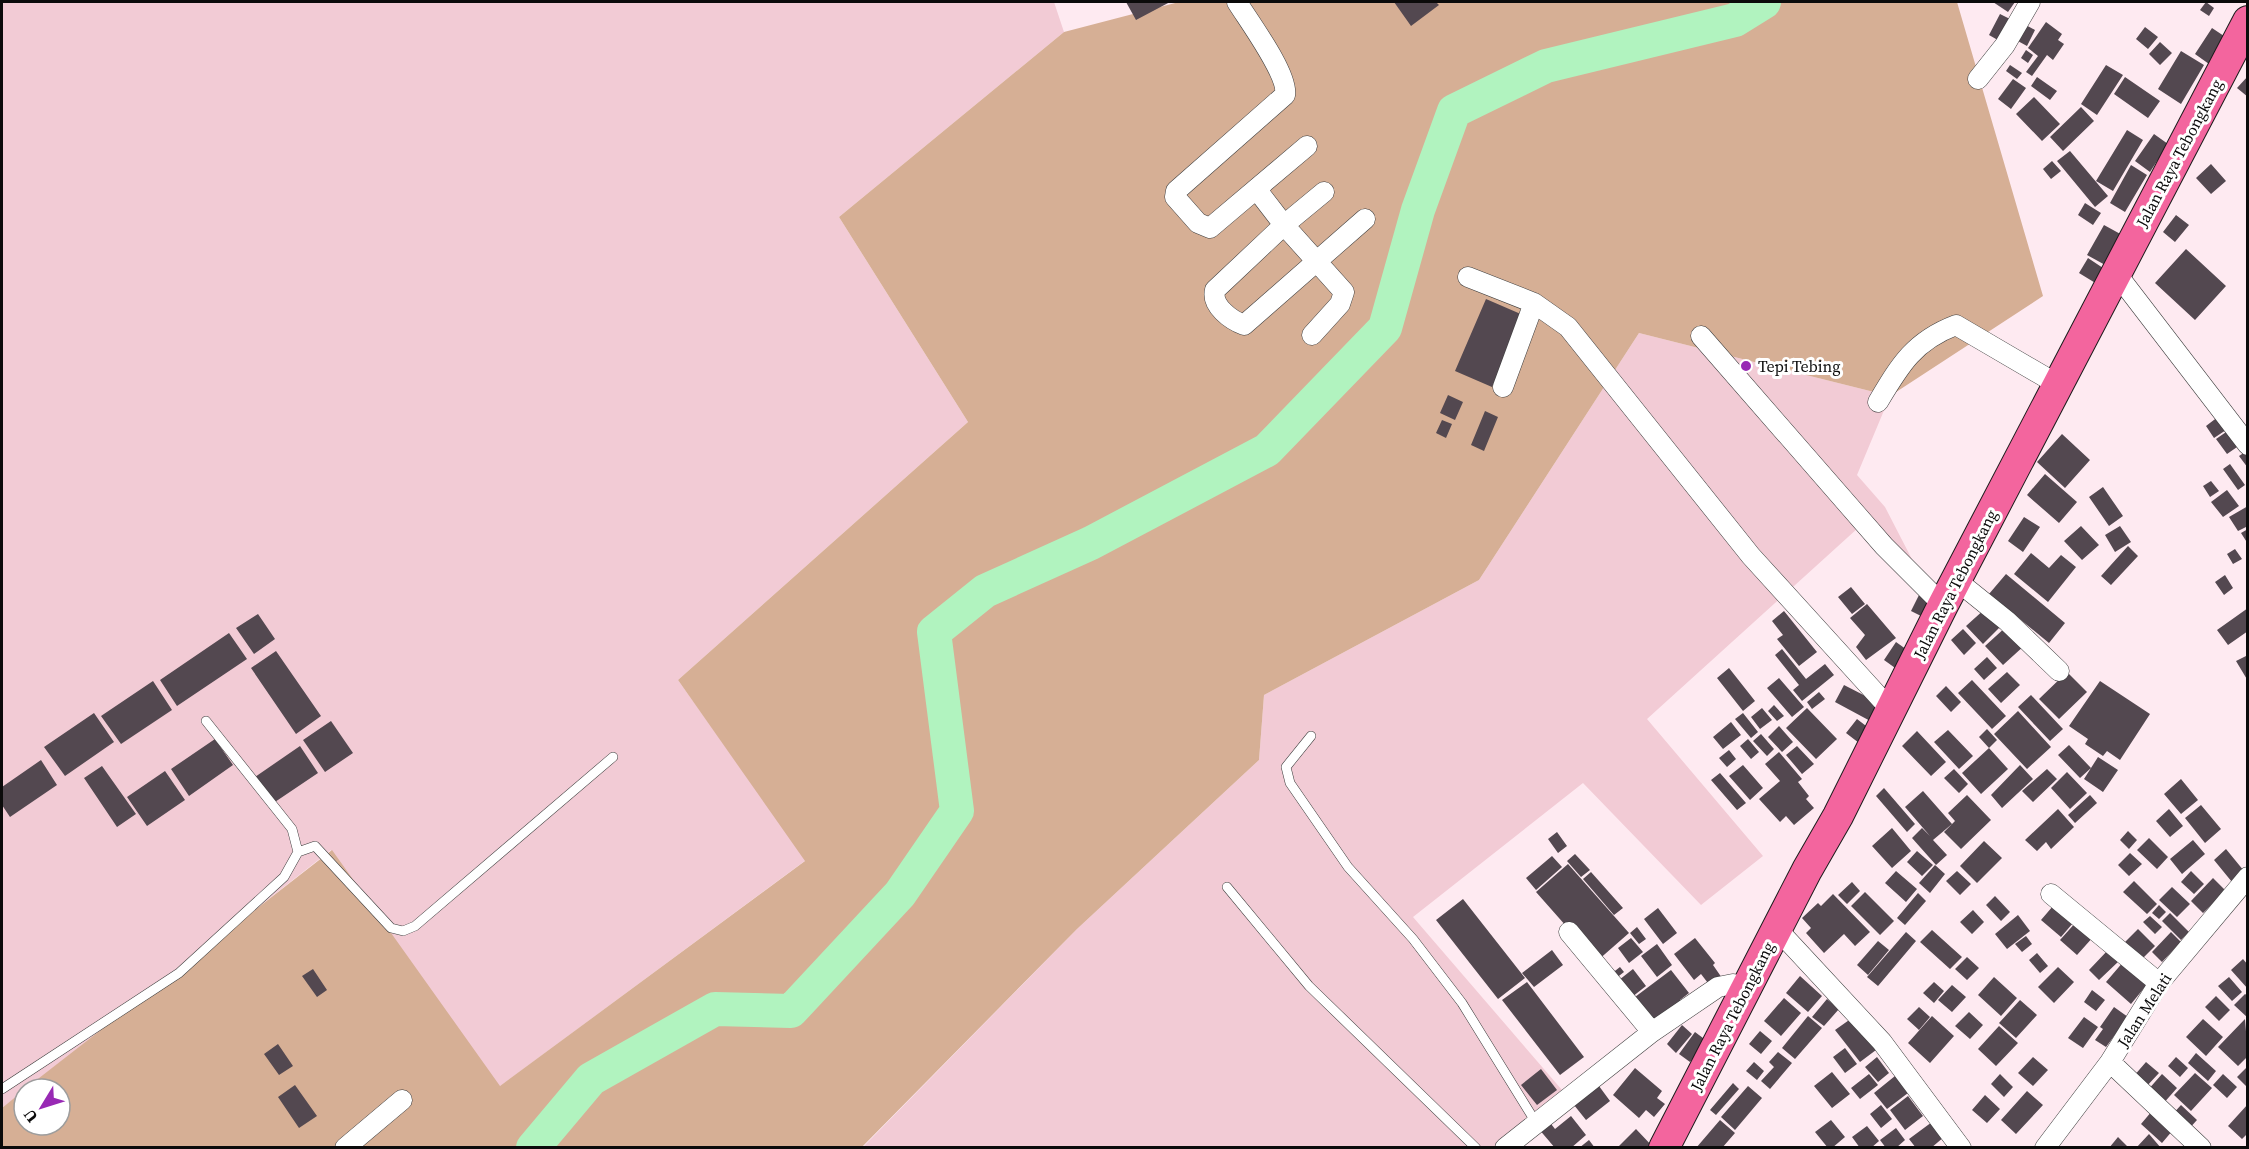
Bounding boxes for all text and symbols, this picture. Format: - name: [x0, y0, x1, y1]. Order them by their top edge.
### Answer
- street label: Jalan Raya Tebongkang: [2130, 75, 2227, 232]
- place label: Tepi Tebing: [1758, 355, 1841, 377]
- marker: Tepi Tebing: [1739, 359, 1753, 373]
- street label: Jalan Raya Tebongkang: [1907, 506, 2002, 663]
- street label: Jalan Raya Tebongkang: [1684, 938, 1779, 1095]
- street label: Jalan Melati: [2111, 968, 2176, 1052]
- north arrow: [12, 1077, 72, 1137]
- text: U: [18, 1105, 42, 1128]

